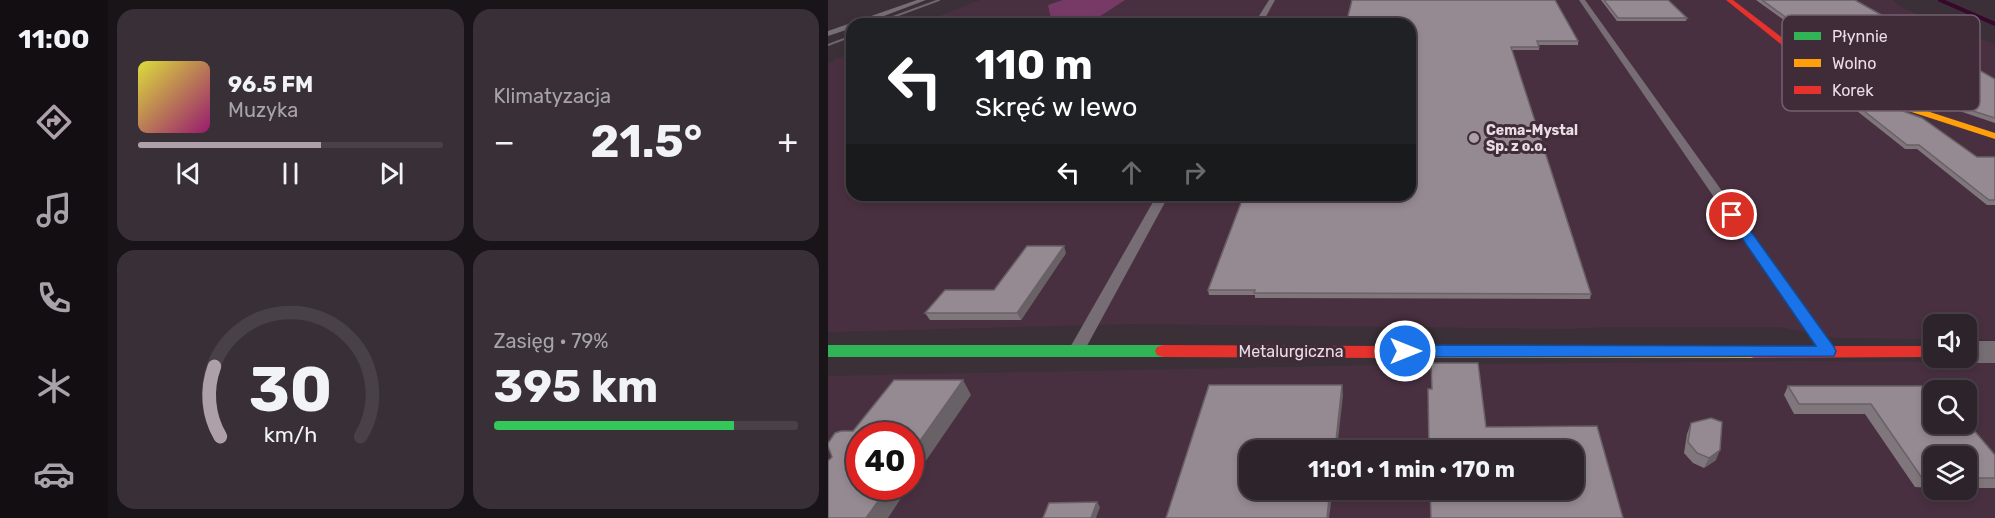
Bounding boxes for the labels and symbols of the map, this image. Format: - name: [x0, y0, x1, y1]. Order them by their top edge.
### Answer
- legend: [1782, 15, 1980, 111]
- text: Płynnie: [1832, 27, 1888, 46]
- text: Wolno: [1832, 54, 1876, 73]
- text: Korek: [1832, 81, 1874, 100]
- place label: Cema-Mystal Sp. z o.o.: [1486, 122, 1578, 155]
- marker: Cema-Mystal Sp. z o.o.: [1467, 131, 1481, 145]
- pin: [1706, 189, 1757, 240]
- position arrow: [1373, 319, 1437, 383]
- street label: Metalurgiczna: [1238, 342, 1344, 361]
- speed limit sign: 40: [846, 422, 924, 500]

